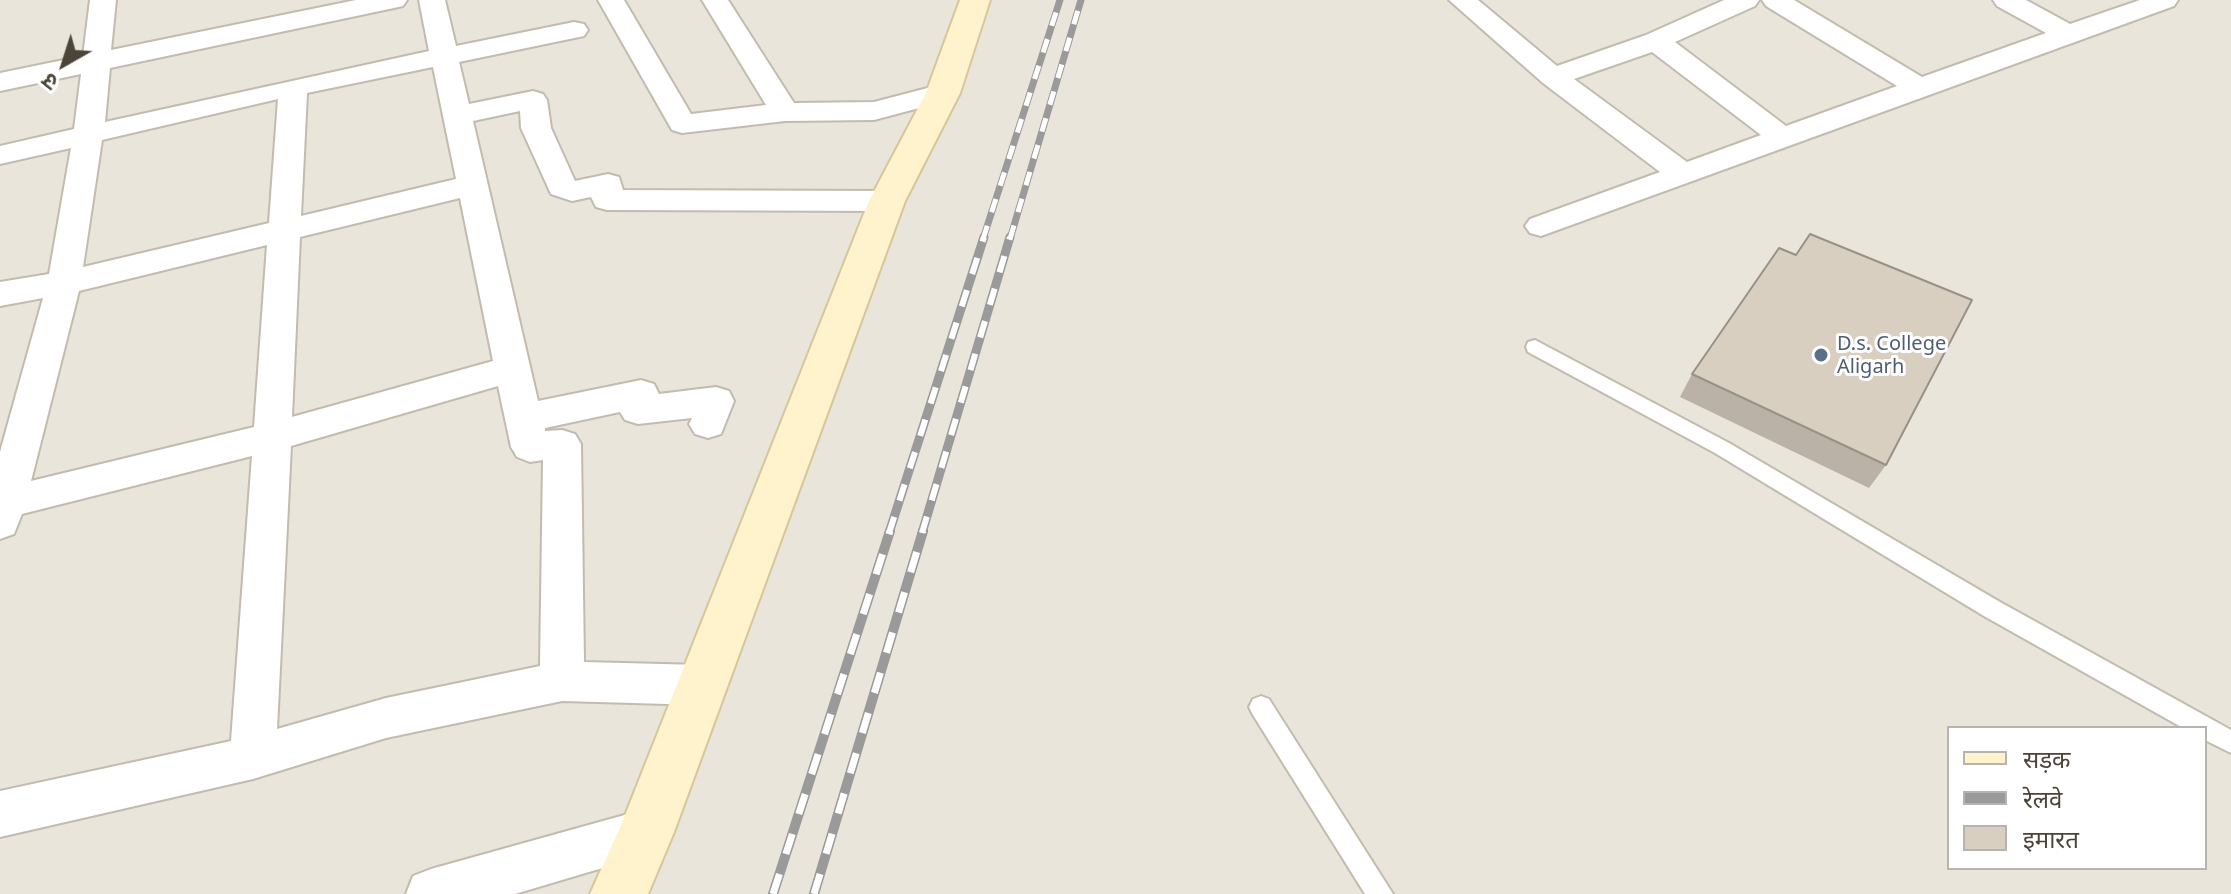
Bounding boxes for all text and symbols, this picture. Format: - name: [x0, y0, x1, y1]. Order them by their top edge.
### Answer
- north arrow: [24, 24, 104, 104]
- text: उ: [34, 67, 63, 98]
- place label: D.s. College Aligarh: [1837, 332, 1946, 379]
- marker: D.s. College Aligarh: [1812, 346, 1830, 364]
- legend: [1947, 726, 2207, 870]
- text: सड़क: [2023, 742, 2071, 775]
- text: रेलवे: [2023, 782, 2062, 815]
- text: इमारत: [2023, 822, 2079, 855]

